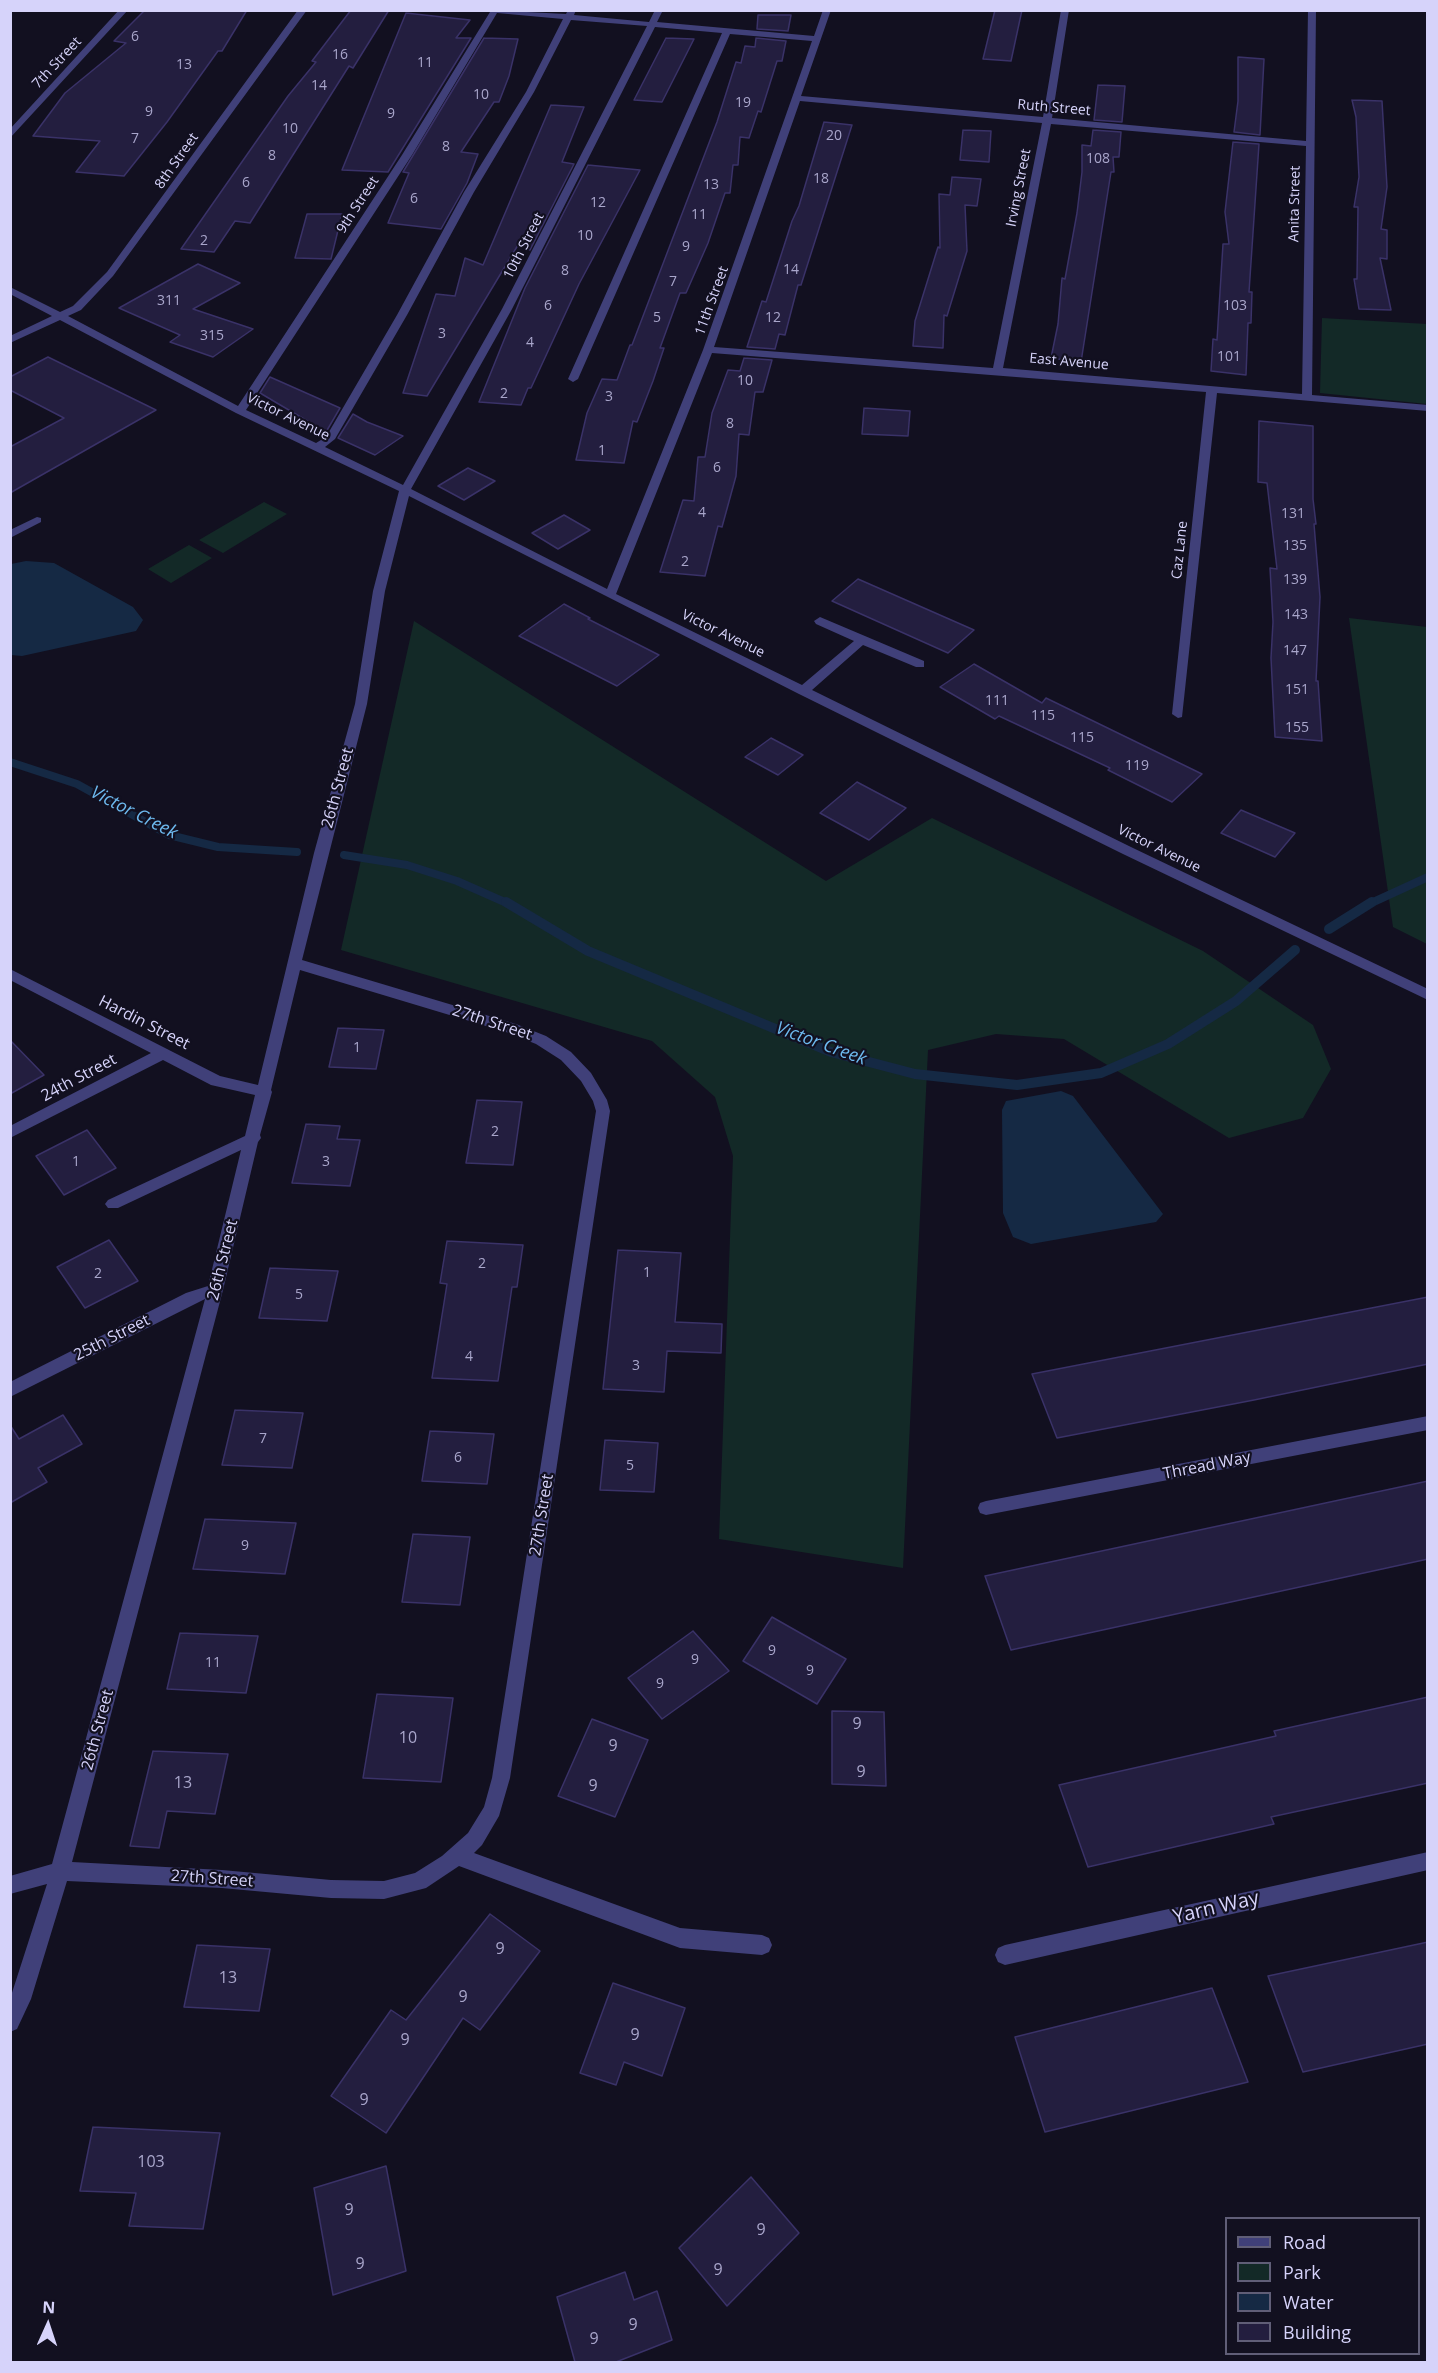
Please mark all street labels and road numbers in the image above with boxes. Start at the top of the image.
street label: 7th Street [29,34,85,92]
street label: Ruth Street [1017,96,1091,120]
street label: 8th Street [152,130,202,192]
street label: Irving Street [1003,148,1035,228]
street label: Anita Street [1286,166,1304,242]
street label: 9th Street [333,173,383,237]
street label: 10th Street [500,210,548,282]
street label: 11th Street [692,264,732,338]
street label: East Avenue [1029,350,1109,374]
street label: Victor Avenue [244,390,332,444]
street label: Caz Lane [1169,520,1191,580]
street label: Victor Avenue [679,607,767,661]
street label: 26th Street [318,746,358,830]
street label: Victor Avenue [1115,822,1203,876]
street label: Hardin Street [95,992,193,1054]
street label: 27th Street [450,1001,534,1045]
street label: 24th Street [38,1050,120,1106]
street label: 26th Street [204,1218,242,1302]
street label: 25th Street [71,1311,153,1365]
street label: Thread Way [1162,1448,1252,1484]
street label: 27th Street [526,1473,558,1557]
street label: 26th Street [78,1688,118,1772]
street label: 27th Street [170,1867,254,1891]
street label: Yarn Way [1171,1886,1261,1930]

